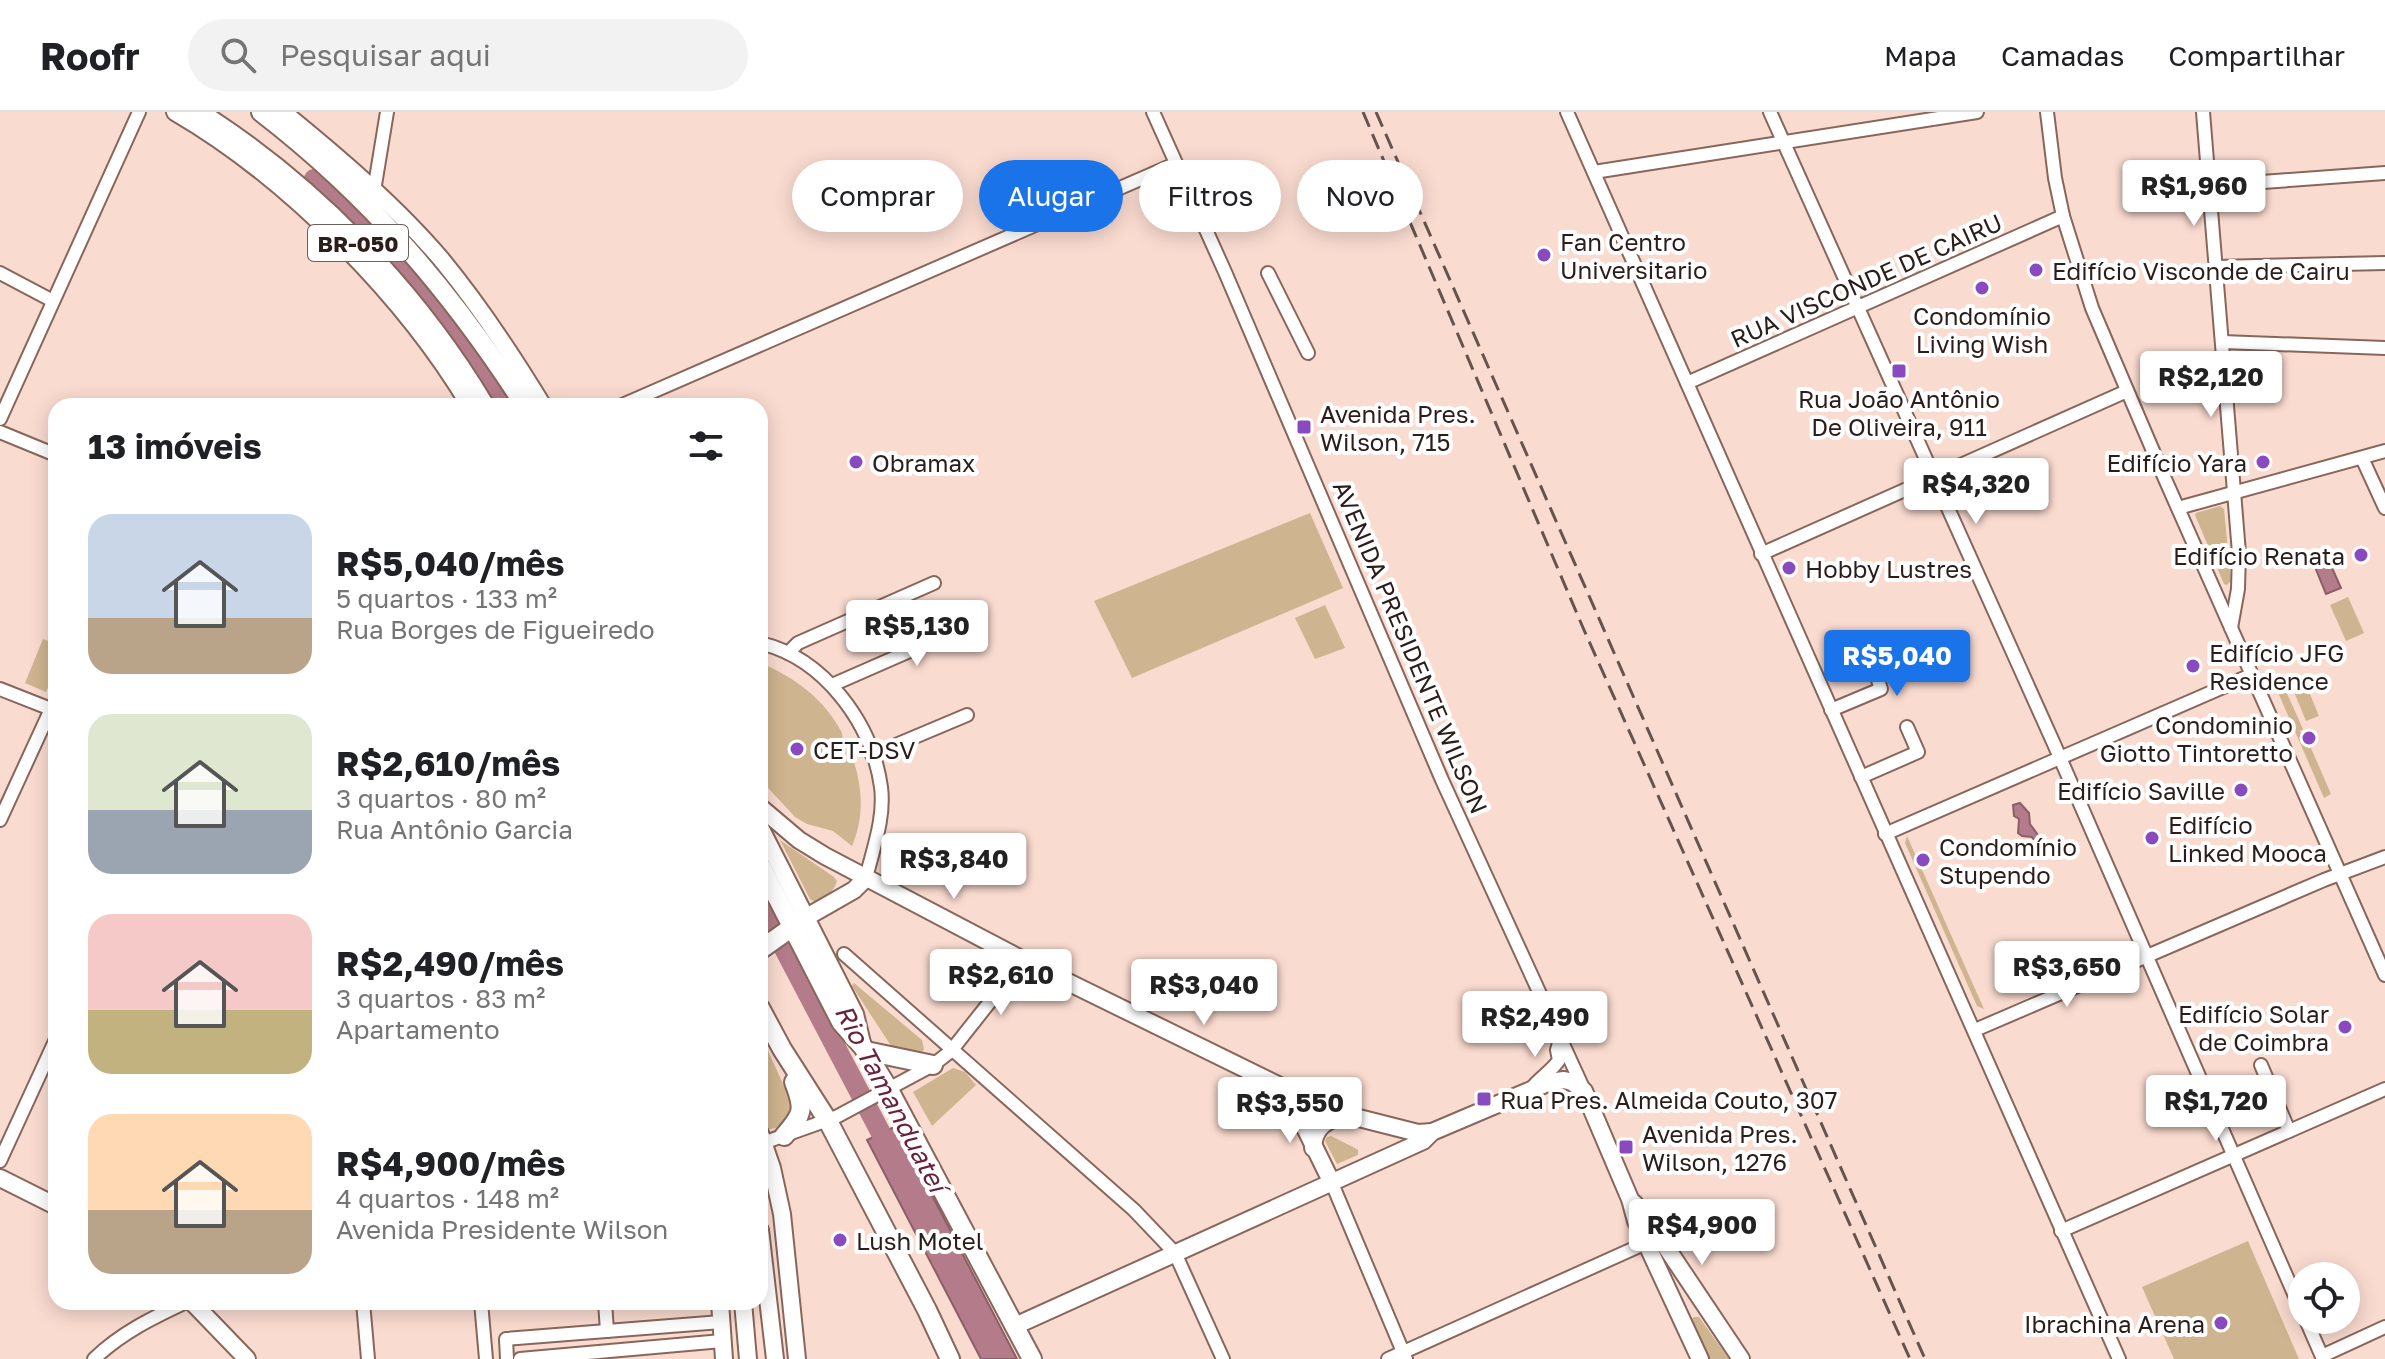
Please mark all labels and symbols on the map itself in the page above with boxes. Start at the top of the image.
pin: R$1,960 [2120,160,2268,228]
street label: RUA VISCONDE DE CAIRU [1726,207,2006,353]
road number: BR-050 [308,225,408,261]
place label: Fan Centro Universitario [1560,227,1707,284]
marker: Fan Centro Universitario [1535,246,1553,264]
place label: Edifício Visconde de Cairu [2052,256,2350,285]
marker: Edifício Visconde de Cairu [2027,261,2045,279]
marker: Condomínio Living Wish [1973,279,1991,297]
place label: Condomínio Living Wish [1913,301,2051,358]
pin: R$2,120 [2137,351,2285,419]
marker: Rua João Antônio De Oliveira, 911 [1890,362,1908,380]
place label: Rua João Antônio De Oliveira, 911 [1798,384,2000,441]
place label: Avenida Pres. Wilson, 715 [1320,399,1476,456]
marker: Avenida Pres. Wilson, 715 [1295,418,1313,436]
place label: Obramax [872,448,975,477]
place label: Edifício Yara [2107,448,2247,477]
marker: Obramax [847,453,865,471]
marker: Edifício Yara [2254,453,2272,471]
pin: R$4,320 [1902,458,2050,526]
street label: AVENIDA PRESIDENTE WILSON [1328,476,1494,818]
place label: Edifício Renata [2173,541,2345,570]
marker: Edifício Renata [2352,546,2370,564]
place label: Hobby Lustres [1805,554,1972,583]
marker: Hobby Lustres [1780,559,1798,577]
pin: R$5,130 [843,600,991,668]
pin: R$5,040 [1823,630,1971,698]
place label: Edifício JFG Residence [2209,638,2344,695]
marker: Edifício JFG Residence [2184,657,2202,675]
place label: Condominio Giotto Tintoretto [2100,710,2293,767]
marker: Condominio Giotto Tintoretto [2300,729,2318,747]
place label: CET-DSV [813,735,915,764]
marker: CET-DSV [788,740,806,758]
place label: Edifício Saville [2057,776,2225,805]
marker: Edifício Saville [2232,781,2250,799]
place label: Edifício Linked Mooca [2168,810,2327,867]
marker: Edifício Linked Mooca [2143,829,2161,847]
place label: Condomínio Stupendo [1939,832,2077,889]
pin: R$3,840 [880,833,1028,901]
marker: Condomínio Stupendo [1914,851,1932,869]
pin: R$3,650 [1993,941,2141,1009]
pin: R$2,610 [927,949,1075,1017]
pin: R$3,040 [1130,959,1278,1027]
pin: R$2,490 [1461,991,1609,1059]
water label: Rio Tamanduateí [829,999,957,1203]
place label: Edifício Solar de Coimbra [2178,999,2329,1056]
marker: Edifício Solar de Coimbra [2336,1018,2354,1036]
pin: R$1,720 [2142,1075,2290,1143]
pin: R$3,550 [1216,1077,1364,1145]
place label: Rua Pres. Almeida Couto, 307 [1500,1085,1837,1114]
marker: Rua Pres. Almeida Couto, 307 [1475,1090,1493,1108]
place label: Avenida Pres. Wilson, 1276 [1642,1119,1798,1176]
marker: Avenida Pres. Wilson, 1276 [1617,1138,1635,1156]
pin: R$4,900 [1628,1199,1776,1267]
place label: Lush Motel [856,1226,983,1255]
marker: Lush Motel [831,1231,849,1249]
place label: Ibrachina Arena [2024,1309,2205,1338]
marker: Ibrachina Arena [2212,1314,2230,1332]

